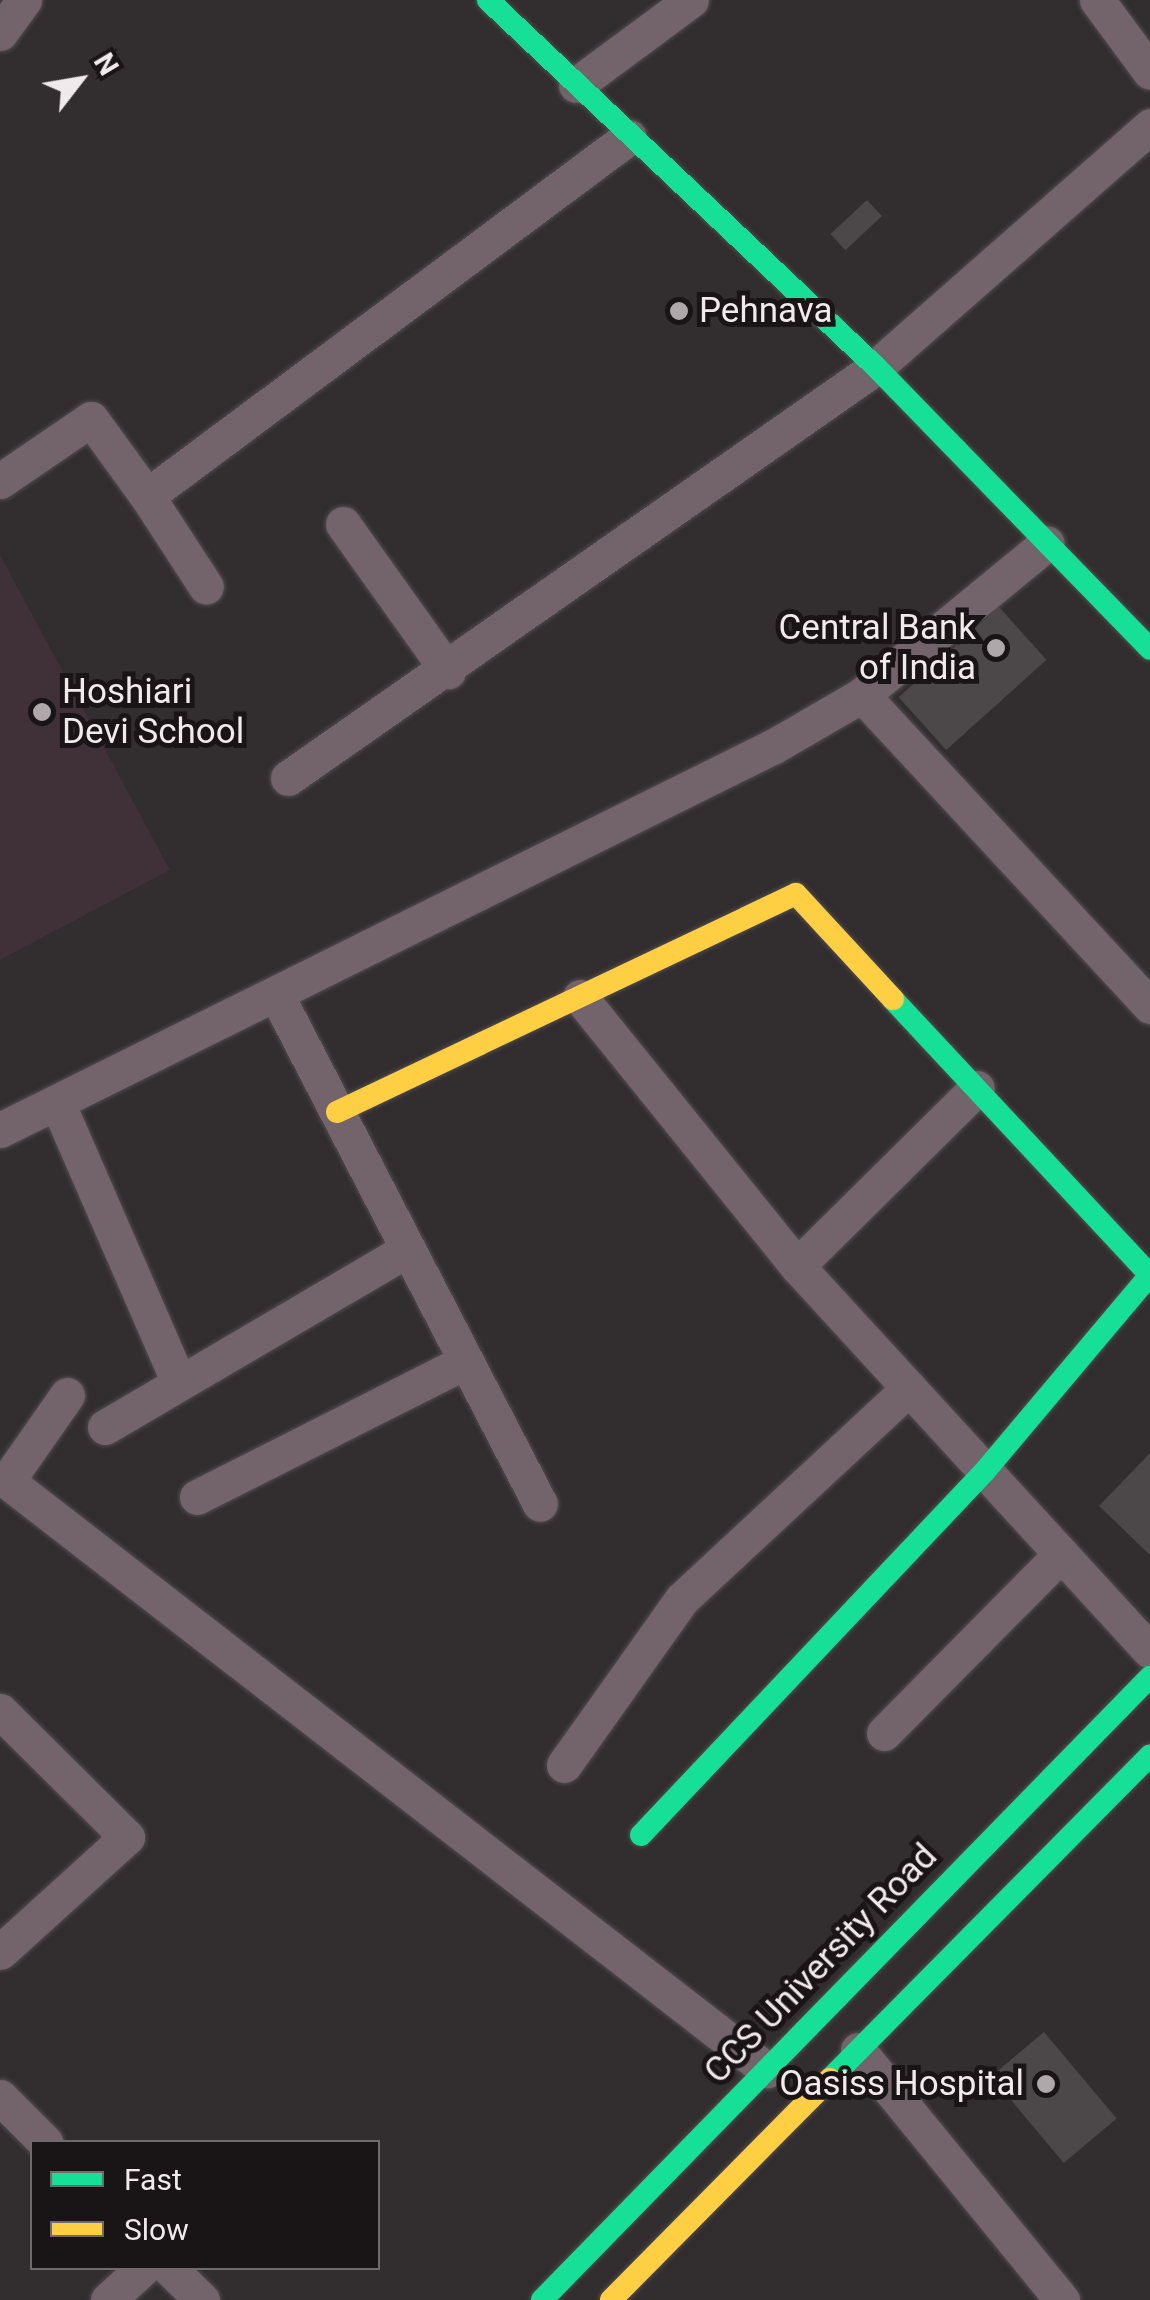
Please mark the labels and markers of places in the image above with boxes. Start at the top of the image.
place label: Pehnava [699,290,833,332]
marker: Pehnava [668,300,690,322]
place label: Central Bank of India [779,607,976,689]
marker: Central Bank of India [985,637,1007,659]
place label: Hoshiari Devi School [62,671,244,753]
marker: Hoshiari Devi School [31,701,53,723]
place label: Oasiss Hospital [779,2063,1024,2105]
marker: Oasiss Hospital [1033,2071,1059,2097]

